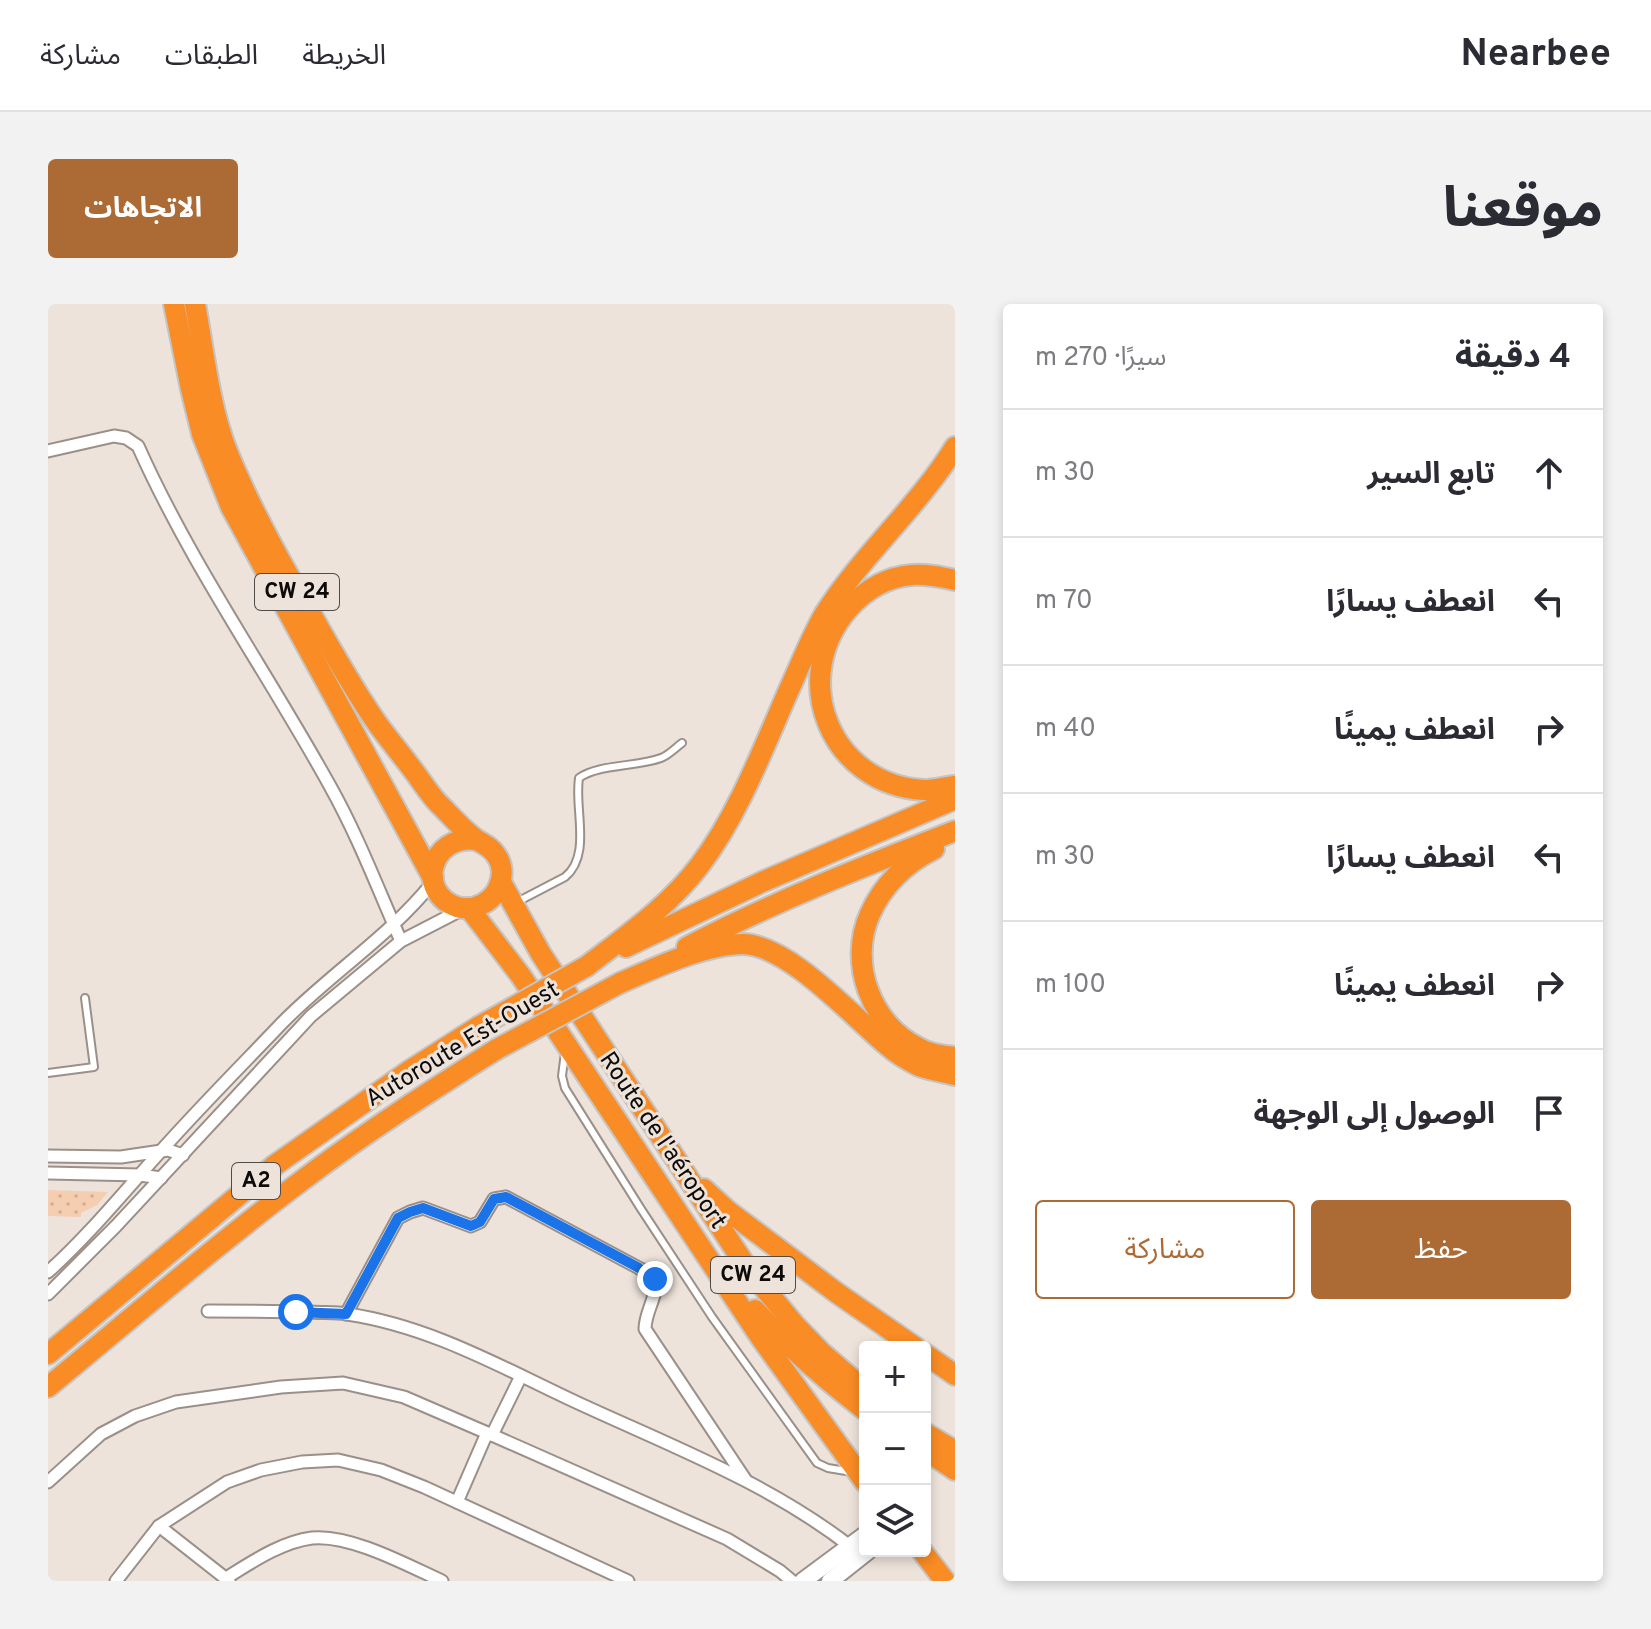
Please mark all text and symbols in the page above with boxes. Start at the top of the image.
text: Nearbee [1461,31,1611,80]
text: مشاركة [40,39,121,75]
text: الطبقات [165,39,258,75]
text: الخريطة [302,39,386,75]
button: الاتجاهات [48,159,238,258]
text: موقعنا [1443,177,1603,247]
text: 4 دقيقة [1455,337,1571,380]
text: سيرًا · 270 m [1035,342,1166,375]
icon: ahead [1527,451,1571,495]
text: 30 m [1035,457,1095,490]
text: تابع السير [1367,457,1495,494]
road number: CW 24 [255,574,339,610]
icon: left [1527,579,1571,623]
text: 70 m [1035,585,1093,618]
text: انعطف يسارًا [1326,585,1495,622]
icon: right [1527,707,1571,751]
text: 40 m [1035,713,1096,746]
text: انعطف يمينًا [1334,713,1495,750]
icon: left [1527,835,1571,879]
text: 30 m [1035,841,1095,874]
text: انعطف يسارًا [1326,841,1495,878]
icon: right [1527,963,1571,1007]
text: 100 m [1035,969,1106,1002]
text: انعطف يمينًا [1334,969,1495,1006]
street label: Autoroute Est-Ouest [361,975,565,1115]
street label: Route de l'aéroport [592,1047,732,1235]
icon: arrive [1527,1091,1571,1135]
text: الوصول إلى الوجهة [1253,1097,1495,1134]
road number: A2 [232,1163,280,1199]
button: مشاركة [1035,1200,1295,1299]
button: حفظ [1311,1200,1571,1299]
road number: CW 24 [711,1257,795,1293]
route end [637,1261,673,1297]
route start [278,1294,314,1330]
map controls [859,1341,931,1557]
button: + [859,1341,931,1413]
button: − [859,1413,931,1485]
button: layers [859,1485,931,1557]

